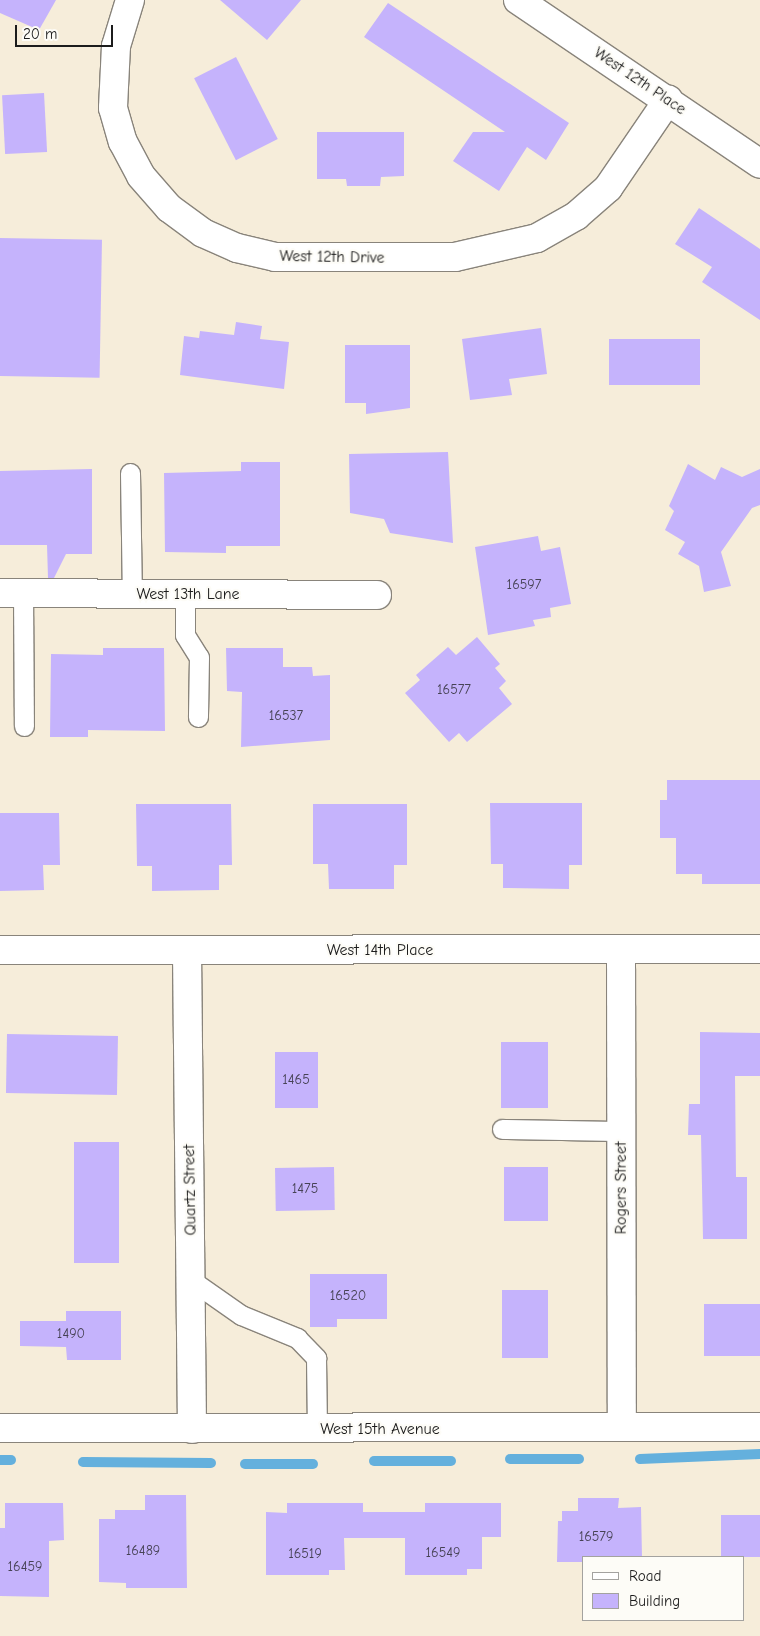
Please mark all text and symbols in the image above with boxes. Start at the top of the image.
scale bar [18,15,115,47]
text: 20 m [23,25,57,43]
street label: West 12th Place [590,43,690,119]
street label: West 12th Drive [279,246,385,268]
house number: 16597 [507,577,541,593]
street label: West 13th Lane [136,584,240,604]
house number: 16577 [437,682,471,698]
house number: 16537 [269,708,303,724]
street label: West 14th Place [327,940,433,960]
house number: 1465 [282,1072,310,1088]
street label: Rogers Street [611,1142,631,1234]
street label: Quartz Street [180,1144,200,1236]
house number: 1475 [292,1181,318,1197]
house number: 16520 [330,1288,366,1304]
house number: 1490 [57,1326,85,1342]
street label: West 15th Avenue [320,1419,440,1439]
house number: 16579 [579,1529,613,1545]
house number: 16489 [126,1543,160,1559]
house number: 16549 [426,1545,460,1561]
house number: 16519 [288,1546,322,1562]
legend [582,1556,745,1621]
house number: 16459 [8,1559,42,1575]
text: Road [629,1567,661,1585]
text: Building [629,1592,680,1610]

